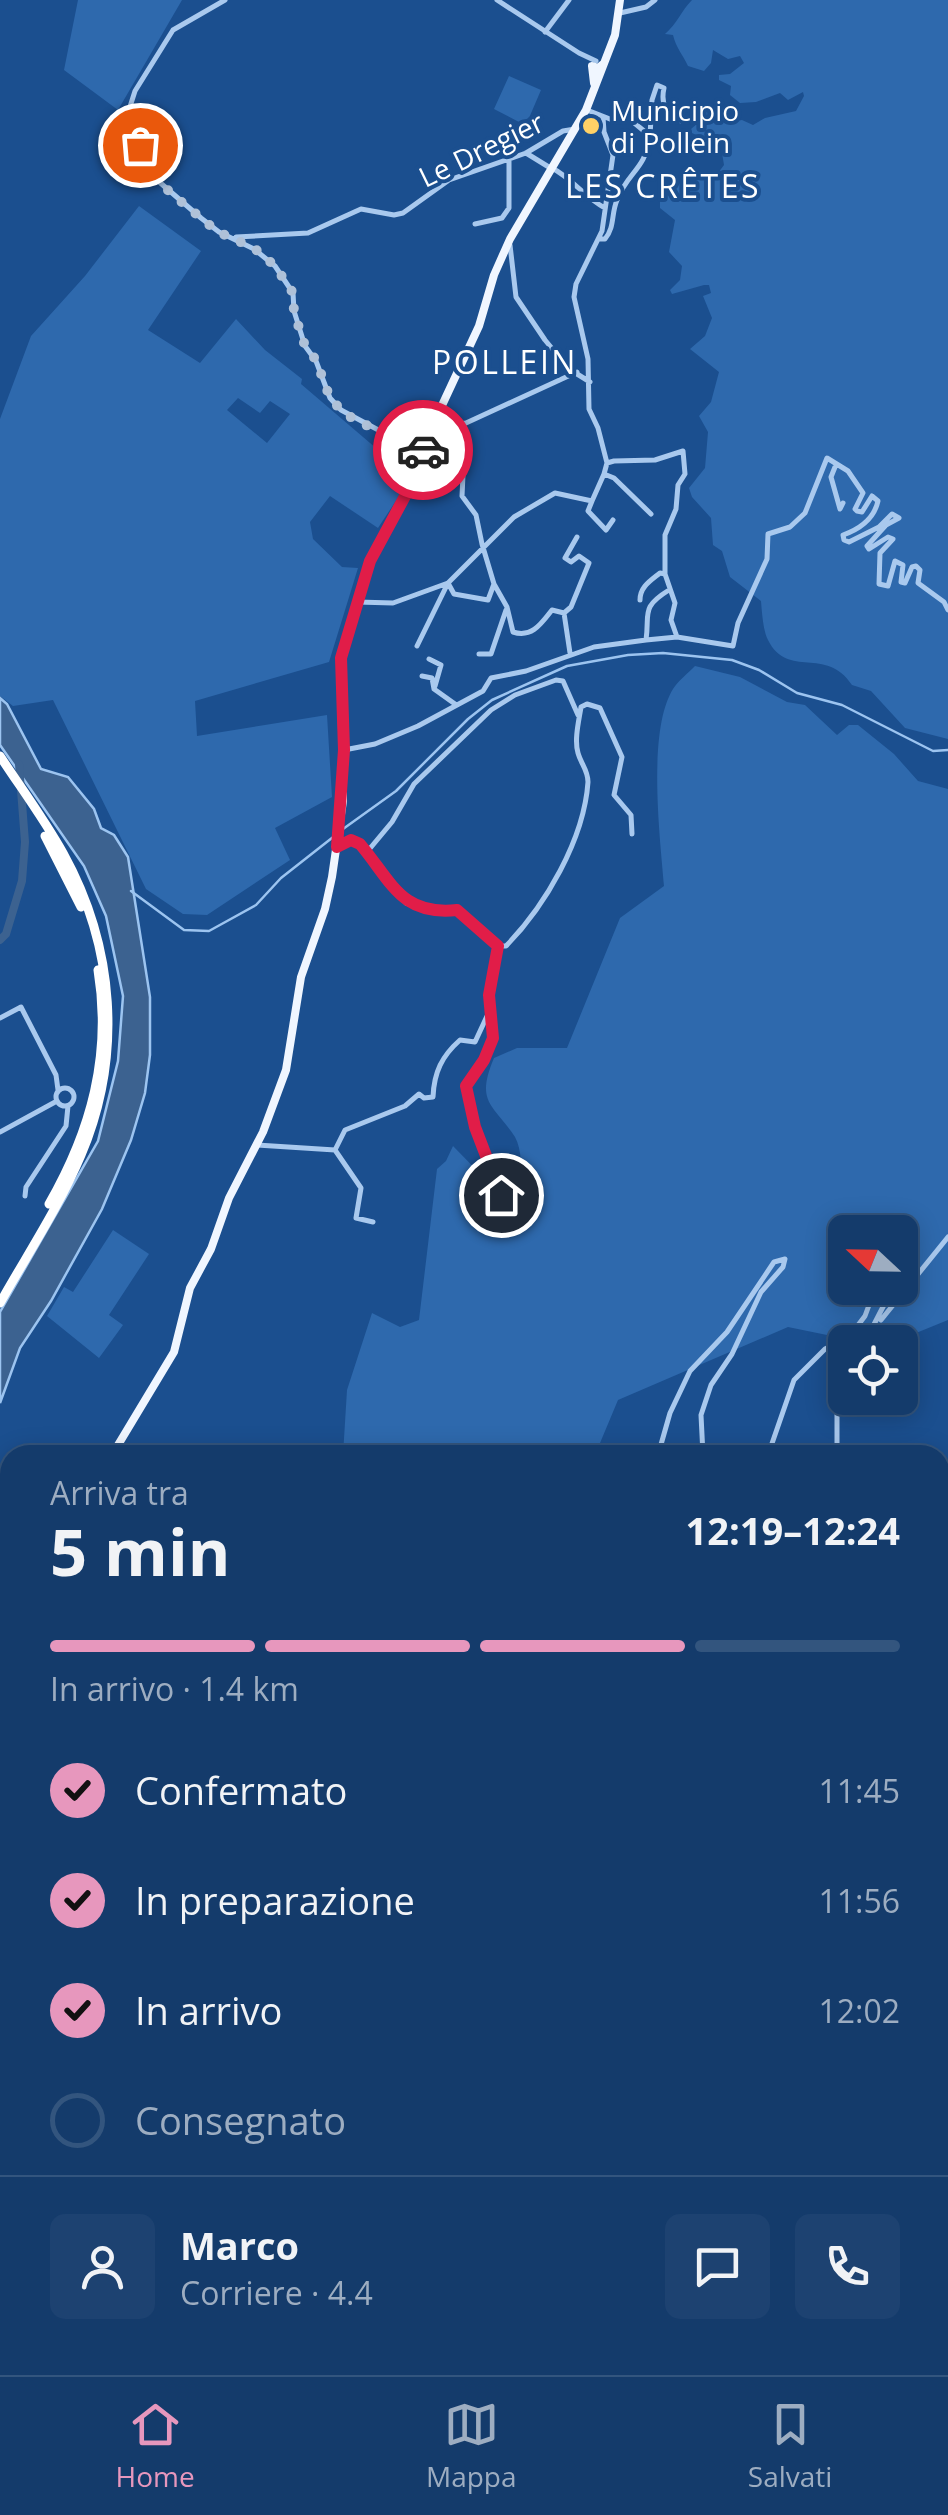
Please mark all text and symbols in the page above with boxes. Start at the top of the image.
place label: Municipio di Pollein [611,91,739,161]
street label: Le Dregier [412,102,550,196]
pin [98,103,183,188]
marker: Municipio di Pollein [580,115,602,137]
icon: bag [113,118,168,173]
district label: LES CRÊTES [565,164,761,207]
district label: POLLEIN [432,340,578,383]
courier [373,400,473,500]
icon: car [396,423,451,478]
pin [459,1153,544,1238]
icon: home [474,1168,529,1223]
north arrow [828,1215,918,1305]
map controls [828,1215,918,1415]
button: locate [828,1325,918,1415]
text: Arriva tra [50,1471,189,1514]
text: 12:19–12:24 [686,1504,900,1556]
text: 5 min [50,1507,230,1595]
text: In arrivo · 1.4 km [50,1667,299,1710]
icon: check [50,1763,105,1818]
text: Confermato [135,1764,347,1816]
text: 11:45 [818,1769,900,1812]
icon: check [50,1873,105,1928]
text: In preparazione [135,1874,415,1926]
text: 11:56 [818,1879,900,1922]
icon: check [50,1983,105,2038]
text: In arrivo [135,1984,282,2036]
text: 12:02 [818,1989,900,2032]
text: Consegnato [135,2094,346,2146]
button: person [50,2214,155,2319]
button: chat [665,2214,770,2319]
button: phone [795,2214,900,2319]
text: Marco [180,2219,299,2271]
text: Corriere · 4.4 [180,2271,373,2314]
tab: Home [116,2397,195,2495]
tab: Mappa [426,2397,517,2495]
tab: Salvati [748,2397,832,2495]

